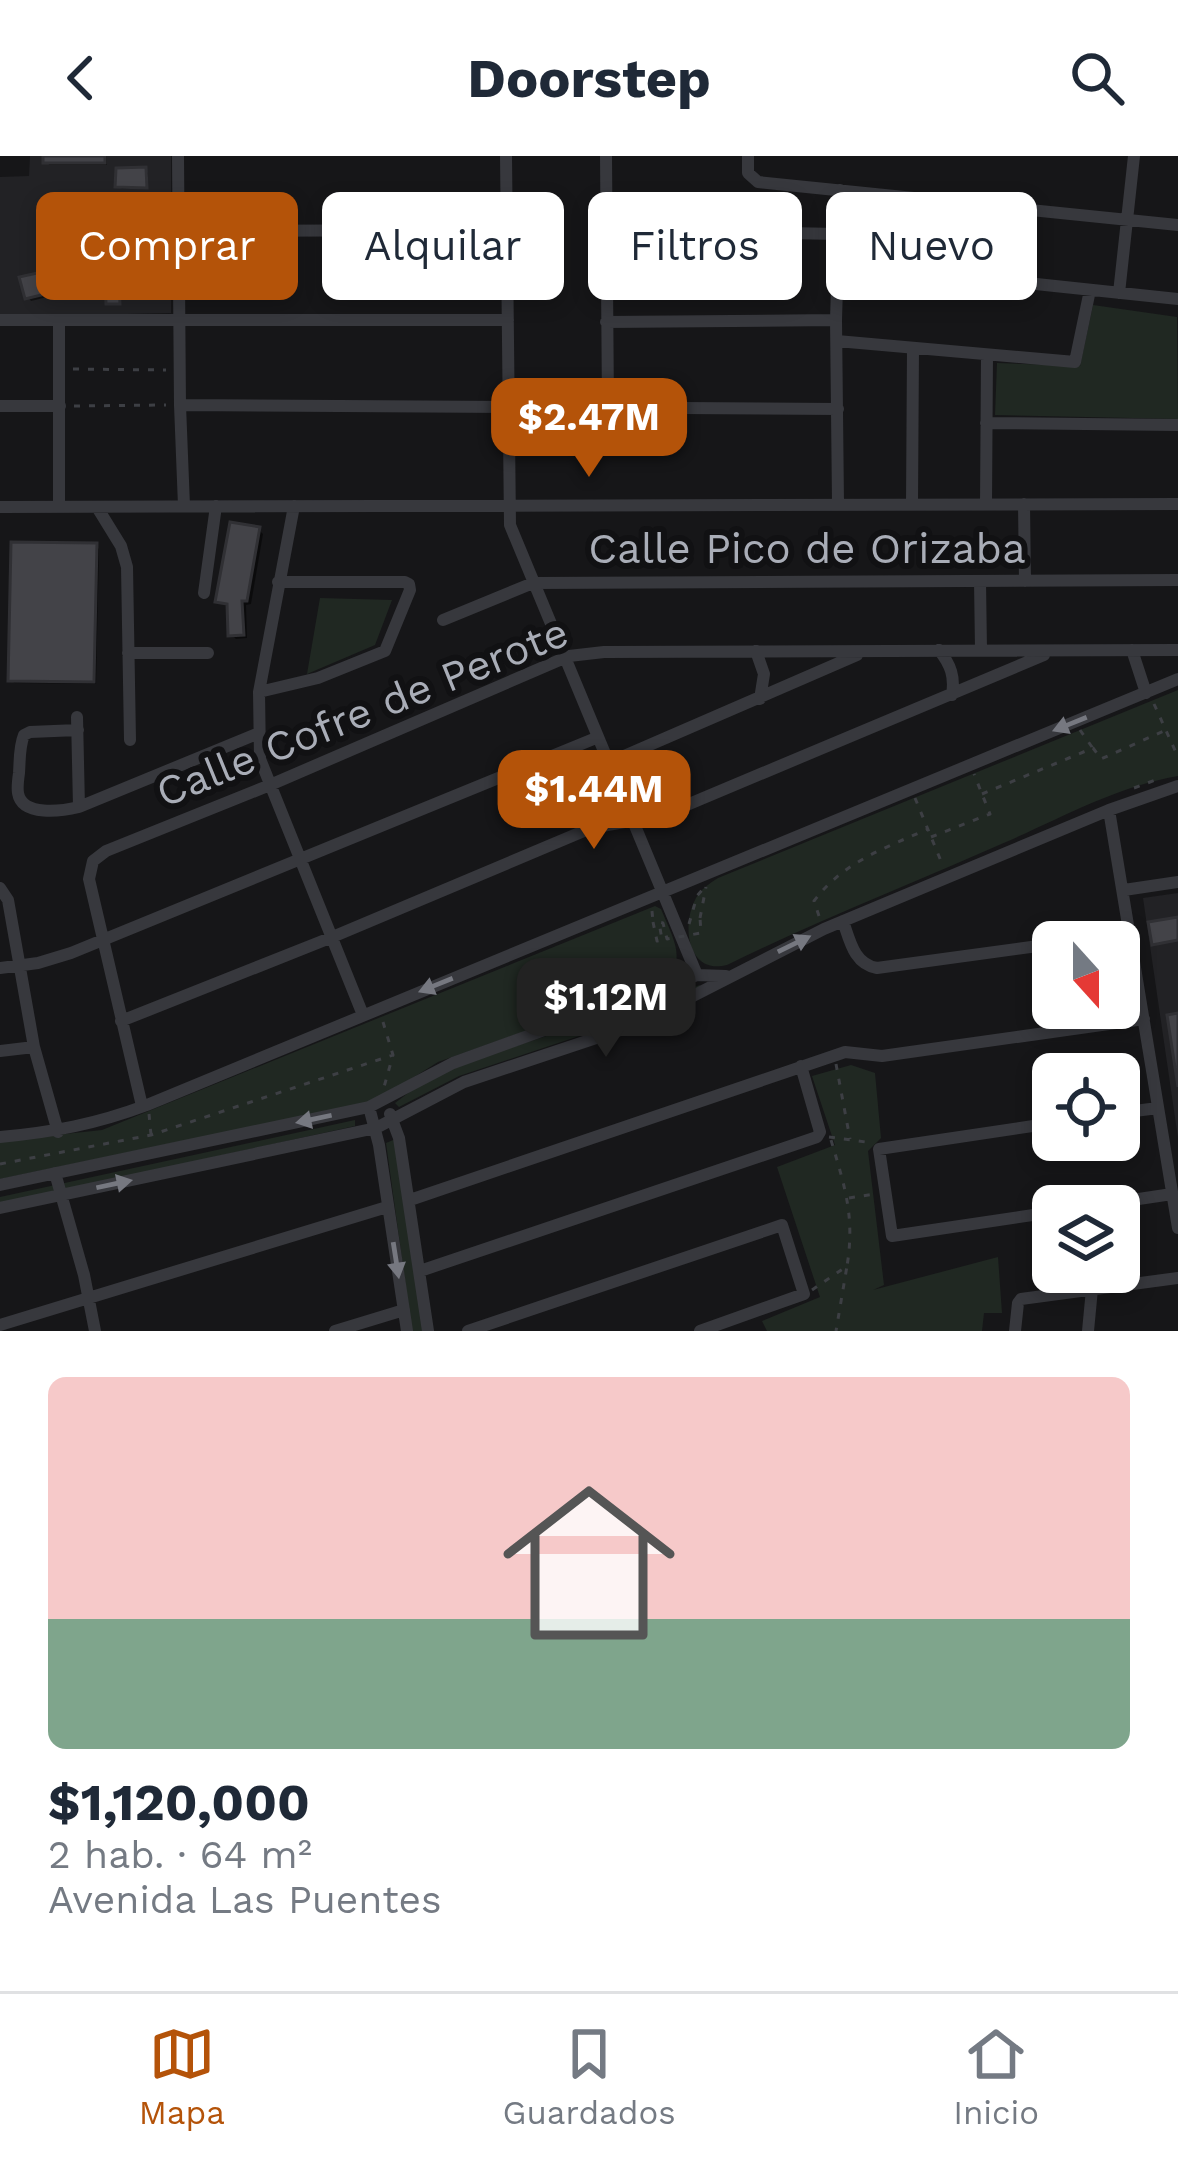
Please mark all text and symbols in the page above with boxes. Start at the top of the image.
icon: back [48,45,114,111]
icon: search [1064,45,1130,111]
text: Doorstep [467,47,711,110]
chip: Comprar [36,192,298,300]
chip: Alquilar [322,192,564,300]
chip: Filtros [588,192,802,300]
chip: Nuevo [826,192,1037,300]
pin: $2.47M [491,378,687,480]
text: $2.47M [518,394,660,439]
street label: Calle Pico de Orizaba [588,524,1026,573]
street label: Calle Cofre de Perote [149,607,575,817]
one-way arrow [1052,715,1088,734]
pin: $1.44M [496,750,692,852]
text: $1.44M [525,766,663,811]
north arrow [1032,921,1140,1029]
map controls [1032,921,1140,1293]
one-way arrow [777,934,812,954]
pin: $1.12M [508,958,704,1060]
text: $1.12M [544,974,668,1019]
one-way arrow [418,976,454,995]
button: locate [1032,1053,1140,1161]
one-way arrow [294,1110,332,1129]
one-way arrow [96,1174,134,1193]
button: layers [1032,1185,1140,1293]
one-way arrow [386,1242,405,1279]
icon: home [481,1455,697,1671]
text: $1,120,000 [48,1773,310,1832]
text: 2 hab. · 64 m² [48,1832,312,1877]
text: Avenida Las Puentes [48,1877,442,1922]
tab: Mapa [139,2021,225,2132]
tab: Guardados [503,2021,676,2132]
tab: Inicio [953,2021,1039,2132]

